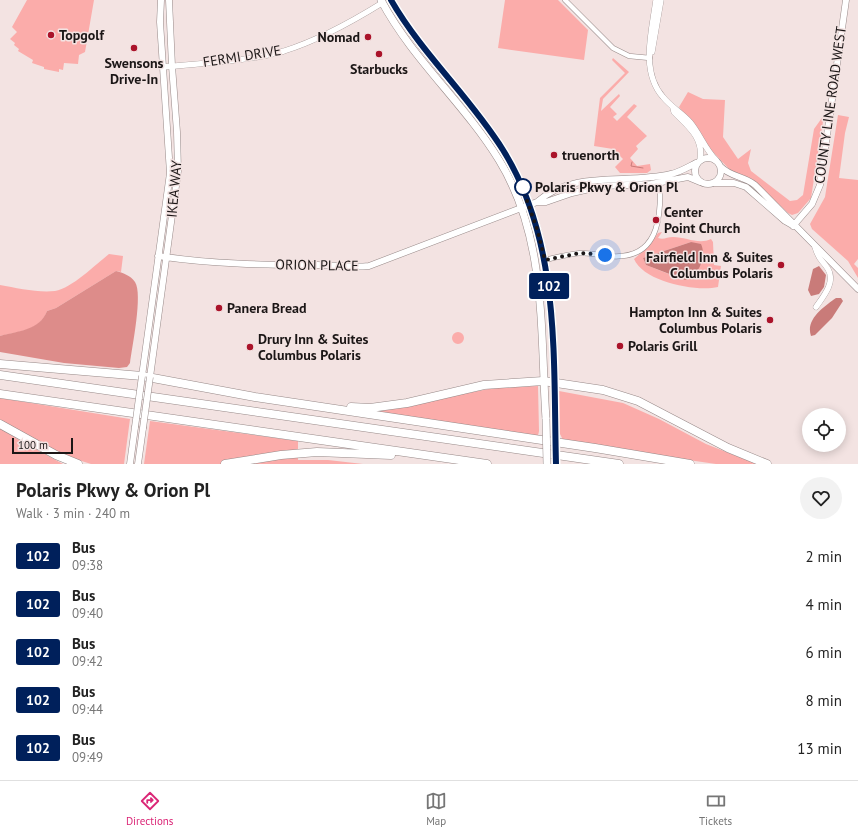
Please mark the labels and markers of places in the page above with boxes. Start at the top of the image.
place label: Topgolf [59,26,105,44]
place label: Nomad [318,28,360,46]
marker: Topgolf [46,30,56,40]
marker: Nomad [363,32,373,42]
marker: Swensons Drive-In [129,43,139,53]
marker: Starbucks [374,49,384,59]
place label: Swensons Drive-In [104,54,164,88]
place label: Starbucks [350,60,408,78]
place label: truenorth [562,146,619,164]
marker: truenorth [549,150,559,160]
marker: Polaris Pkwy & Orion Pl [514,178,532,196]
place label: Polaris Pkwy & Orion Pl [535,178,679,196]
place label: Center Point Church [664,203,740,237]
marker: Center Point Church [651,215,661,225]
place label: Fairfield Inn & Suites Columbus Polaris [646,248,773,282]
marker: Fairfield Inn & Suites Columbus Polaris [776,260,786,270]
place label: Panera Bread [227,299,306,317]
marker: Panera Bread [214,303,224,313]
place label: Hampton Inn & Suites Columbus Polaris [629,303,762,337]
marker: Hampton Inn & Suites Columbus Polaris [765,315,775,325]
place label: Drury Inn & Suites Columbus Polaris [258,330,369,364]
place label: Polaris Grill [628,337,698,355]
marker: Polaris Grill [615,341,625,351]
marker: Drury Inn & Suites Columbus Polaris [245,342,255,352]

